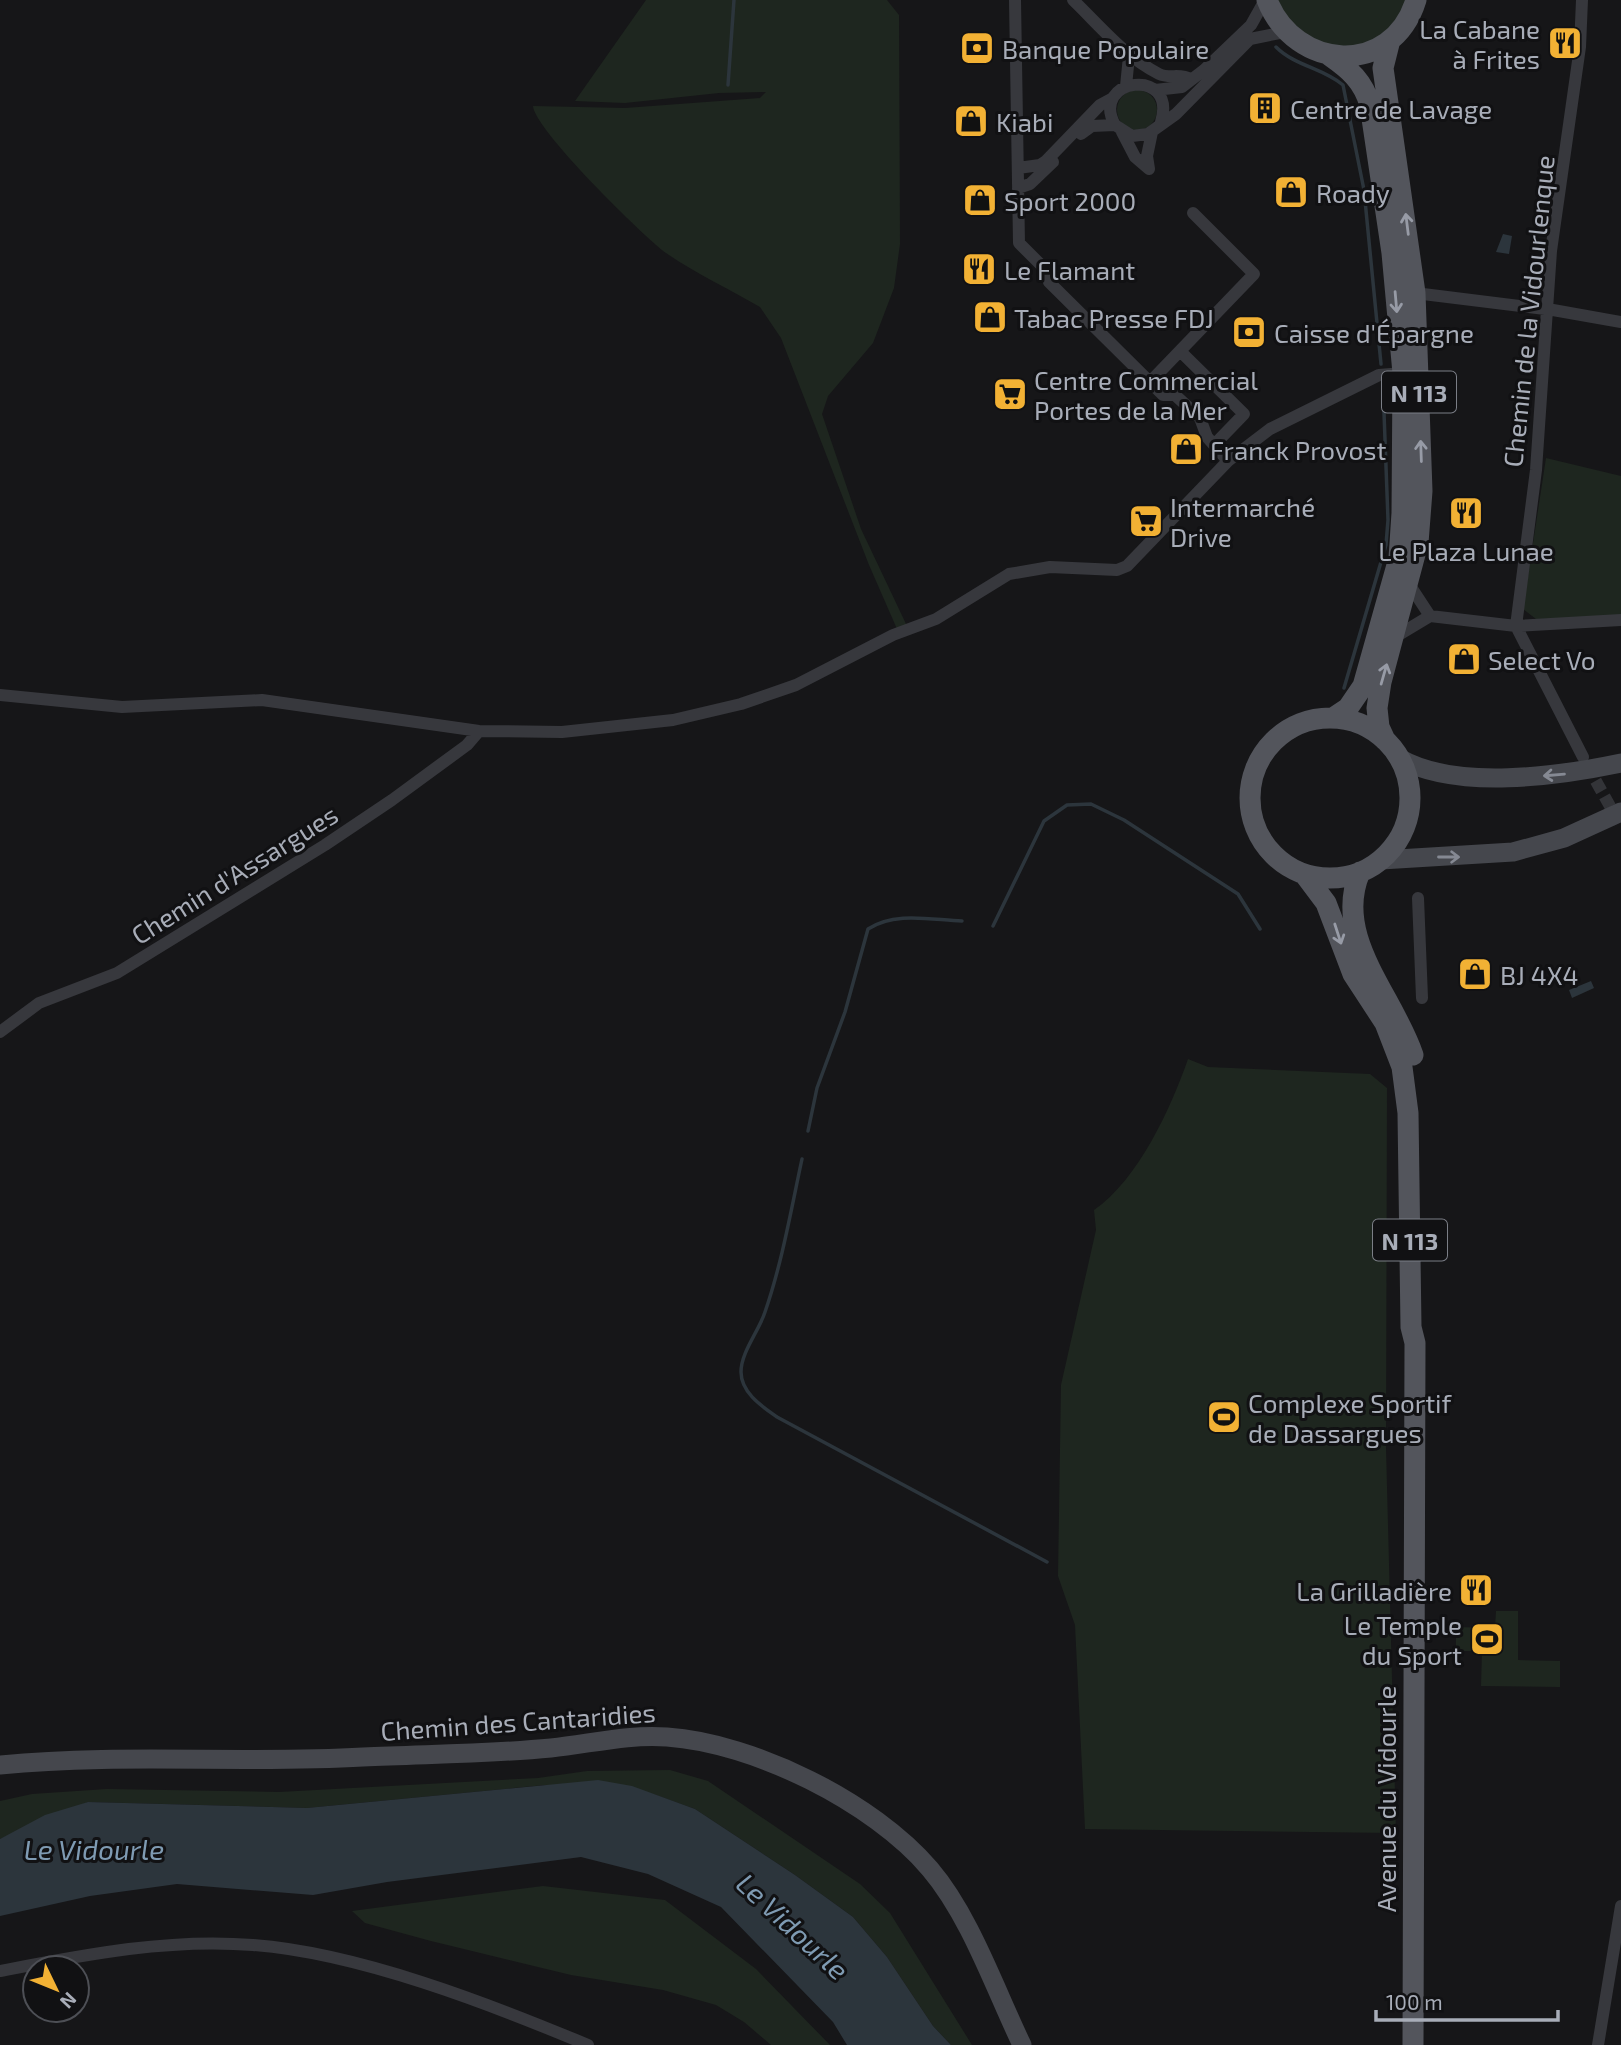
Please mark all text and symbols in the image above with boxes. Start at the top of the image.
place label: La Cabane à Frites [1419,13,1540,74]
restaurant icon: La Cabane à Frites [1546,24,1584,62]
bank icon: Banque Populaire [958,29,996,67]
place label: Banque Populaire [1002,33,1209,64]
building icon: Centre de Lavage [1246,89,1284,127]
place label: Centre de Lavage [1290,93,1492,124]
shop icon: Kiabi [952,102,990,140]
place label: Kiabi [996,106,1053,137]
street label: Chemin de la Vidourlenque [1496,154,1560,468]
shop icon: Roady [1272,173,1310,211]
place label: Roady [1316,177,1390,208]
shop icon: Sport 2000 [961,181,999,219]
place label: Sport 2000 [1004,185,1136,216]
one-way arrow [1401,214,1414,236]
restaurant icon: Le Flamant [960,250,998,288]
place label: Le Flamant [1004,254,1135,285]
one-way arrow [1390,290,1403,313]
shop icon: Tabac Presse FDJ [971,298,1009,336]
place label: Tabac Presse FDJ [1014,302,1214,333]
bank icon: Caisse d'Épargne [1230,313,1268,351]
place label: Caisse d'Épargne [1274,317,1474,348]
place label: Centre Commercial Portes de la Mer [1034,364,1258,425]
road number: N 113 [1382,372,1456,412]
supermarket icon: Centre Commercial Portes de la Mer [991,375,1029,413]
shop icon: Franck Provost [1167,430,1205,468]
place label: Franck Provost [1210,434,1387,465]
one-way arrow [1414,440,1427,463]
place label: Intermarché Drive [1170,491,1315,552]
restaurant icon: Le Plaza Lunae [1447,494,1485,532]
supermarket icon: Intermarché Drive [1127,502,1165,540]
place label: Le Plaza Lunae [1378,535,1554,566]
shop icon: Select Vo [1445,640,1483,678]
place label: Select Vo [1488,644,1596,675]
one-way arrow [1378,663,1391,685]
one-way arrow [1543,768,1566,781]
street label: Chemin d'Assargues [125,798,343,950]
one-way arrow [1437,850,1460,864]
one-way arrow [1332,923,1345,945]
shop icon: BJ 4X4 [1456,955,1494,993]
place label: BJ 4X4 [1500,959,1579,990]
road number: N 113 [1373,1220,1447,1260]
place label: Complexe Sportif de Dassargues [1248,1387,1453,1448]
sports icon: Complexe Sportif de Dassargues [1205,1398,1243,1436]
restaurant icon: La Grilladière [1457,1571,1495,1609]
place label: La Grilladière [1296,1575,1452,1606]
place label: Le Temple du Sport [1344,1609,1462,1670]
sports icon: Le Temple du Sport [1468,1620,1506,1658]
street label: Avenue du Vidourle [1370,1686,1401,1912]
street label: Chemin des Cantaridies [379,1696,657,1746]
water label: Le Vidourle [24,1832,164,1866]
water label: Le Vidourle [730,1866,856,1986]
north arrow [21,1954,91,2024]
scale bar [1376,1979,1558,2023]
text: N [56,1988,82,2014]
text: 100 m [1386,1989,1443,2014]

